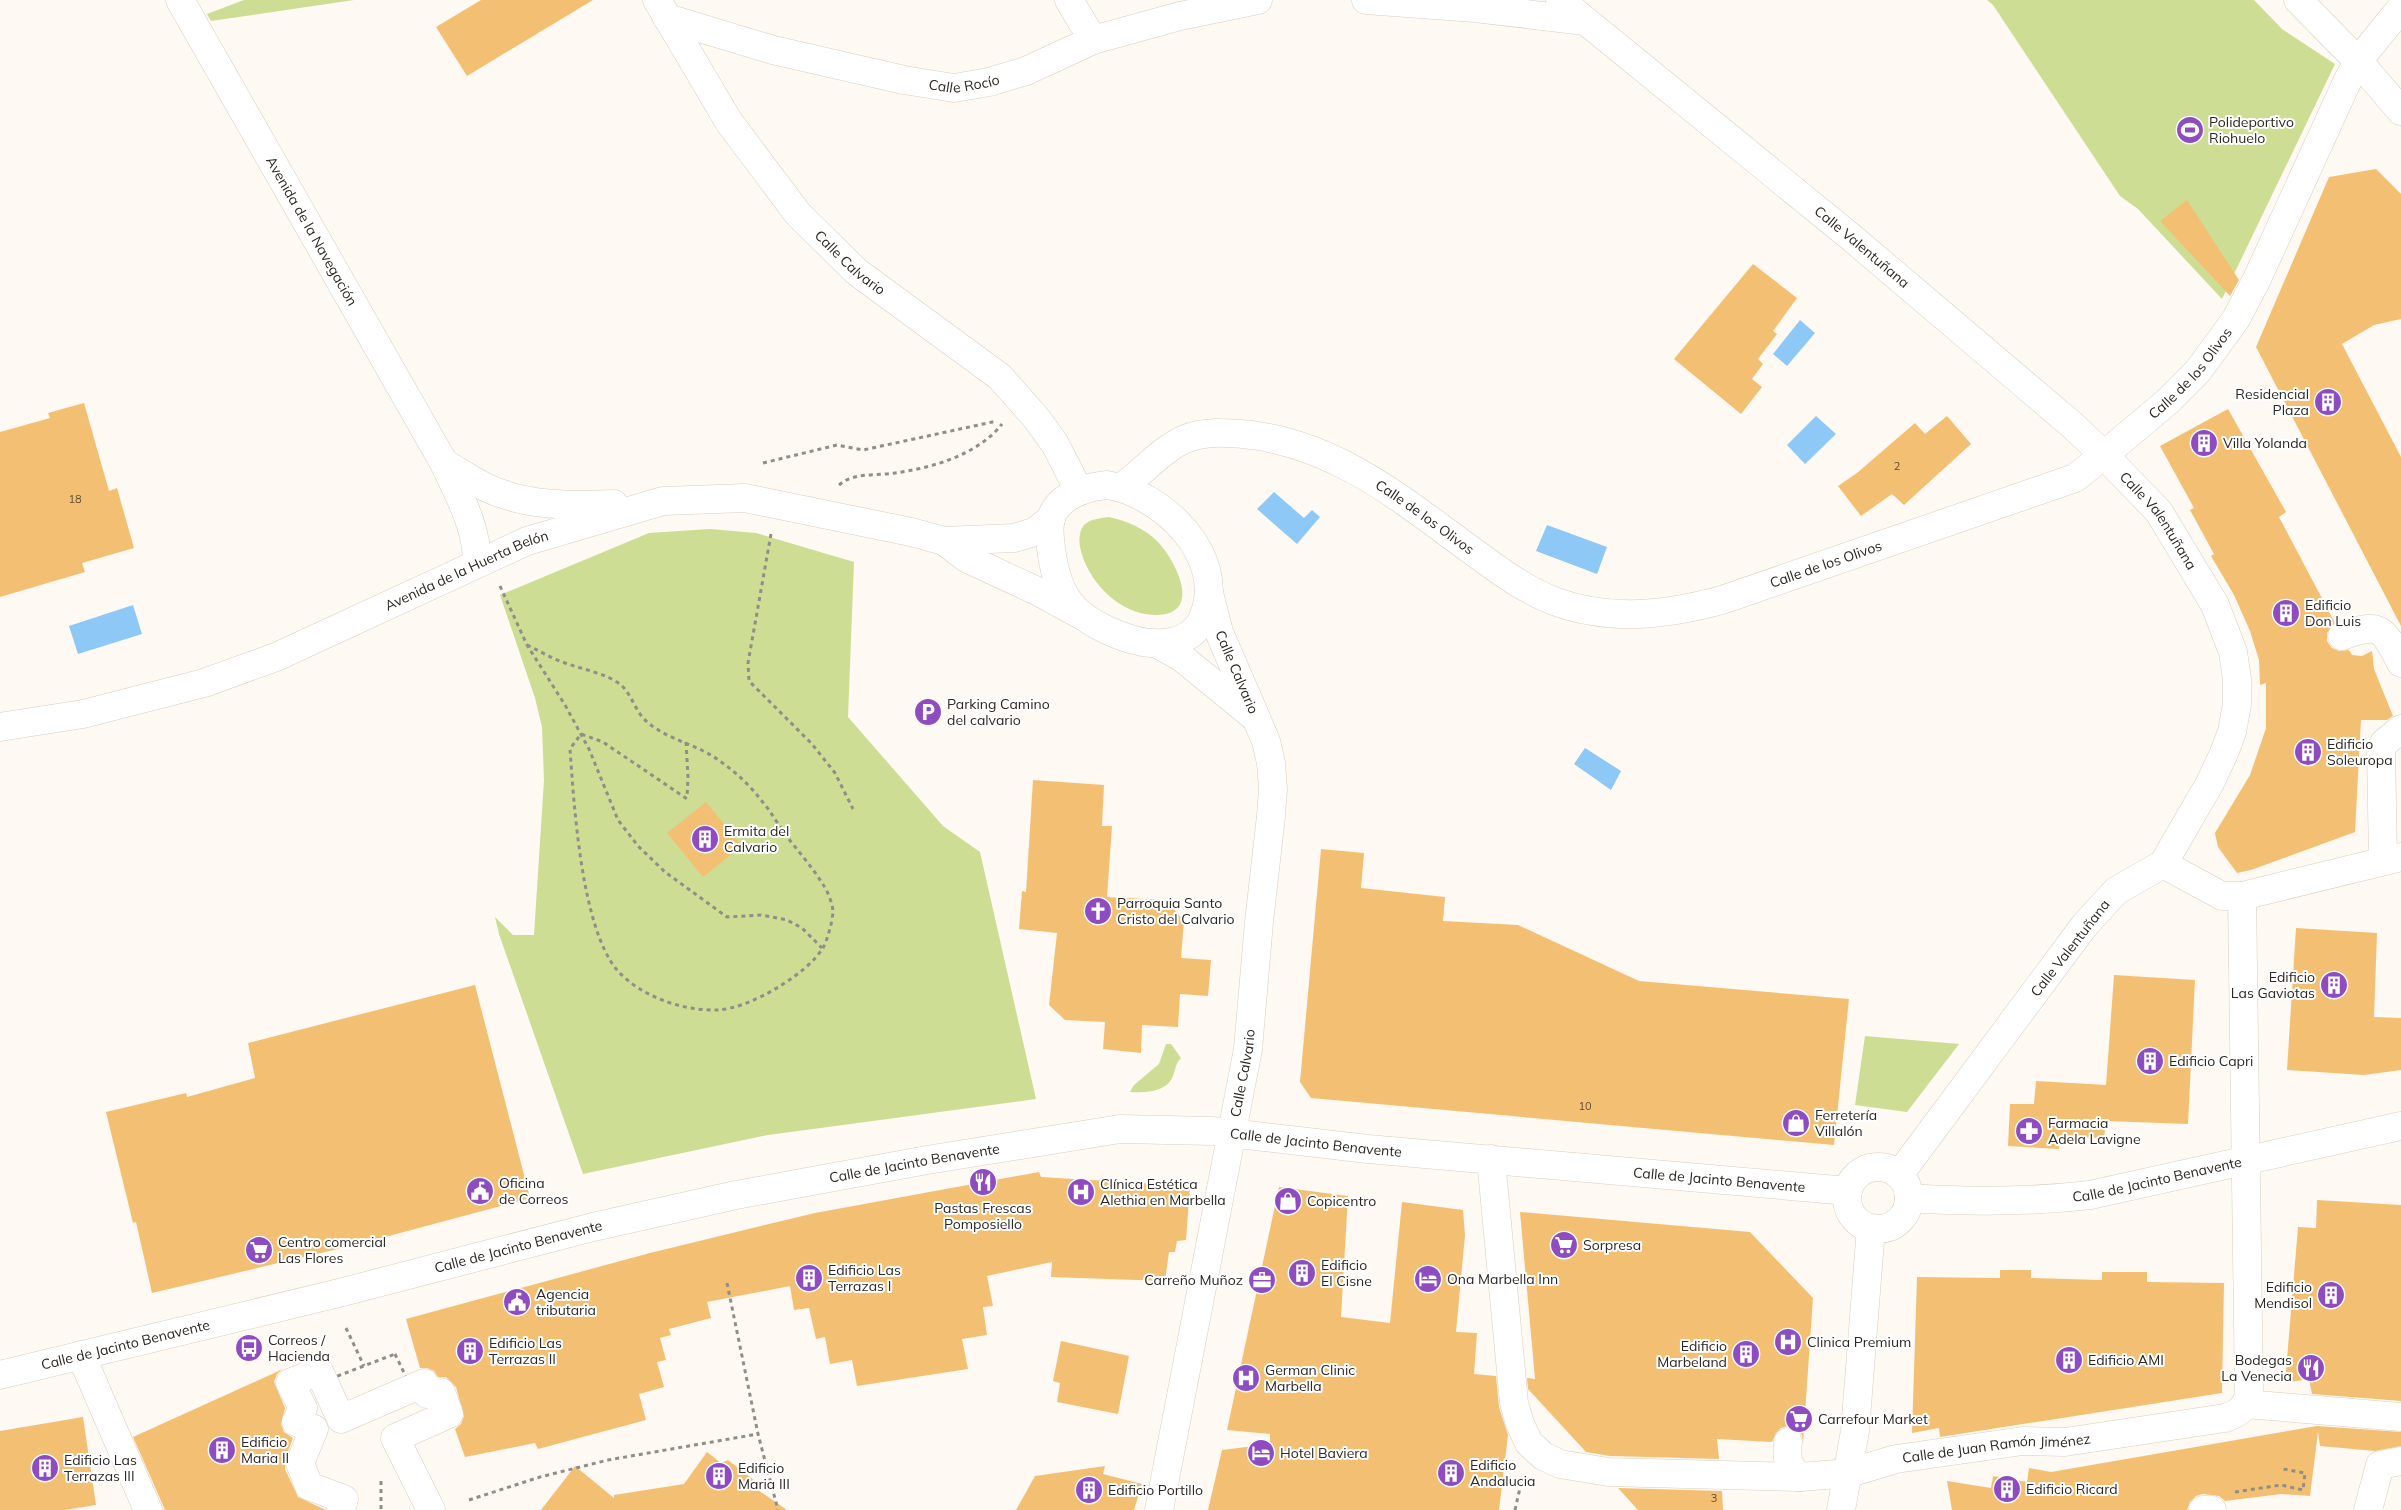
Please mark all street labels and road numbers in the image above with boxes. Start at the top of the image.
street label: Calle Rocío [927,70,1002,97]
street label: Avenida de la Navegación [262,153,361,309]
street label: Calle Valentuñana [1811,202,1913,292]
street label: Calle Calvario [811,226,889,299]
street label: Calle de los Olivos [2145,324,2236,423]
street label: Calle Valentuñana [2116,468,2201,573]
street label: Calle de los Olivos [1372,476,1478,558]
street label: Avenida de la Huerta Belón [382,526,550,615]
street label: Calle de los Olivos [1768,536,1884,592]
street label: Calle Calvario [1211,628,1263,716]
street label: Calle Valentuñana [2026,896,2114,1000]
street label: Calle Calvario [1226,1028,1259,1118]
street label: Calle de Jacinto Benavente [1229,1124,1403,1161]
street label: Calle de Jacinto Benavente [828,1139,1001,1187]
street label: Calle de Jacinto Benavente [2072,1153,2243,1206]
street label: Calle de Jacinto Benavente [1632,1163,1806,1196]
street label: Calle de Jacinto Benavente [432,1216,604,1277]
street label: Calle de Jacinto Benavente [39,1316,211,1374]
street label: Calle de Juan Ramón Jiménez [1901,1429,2092,1467]

